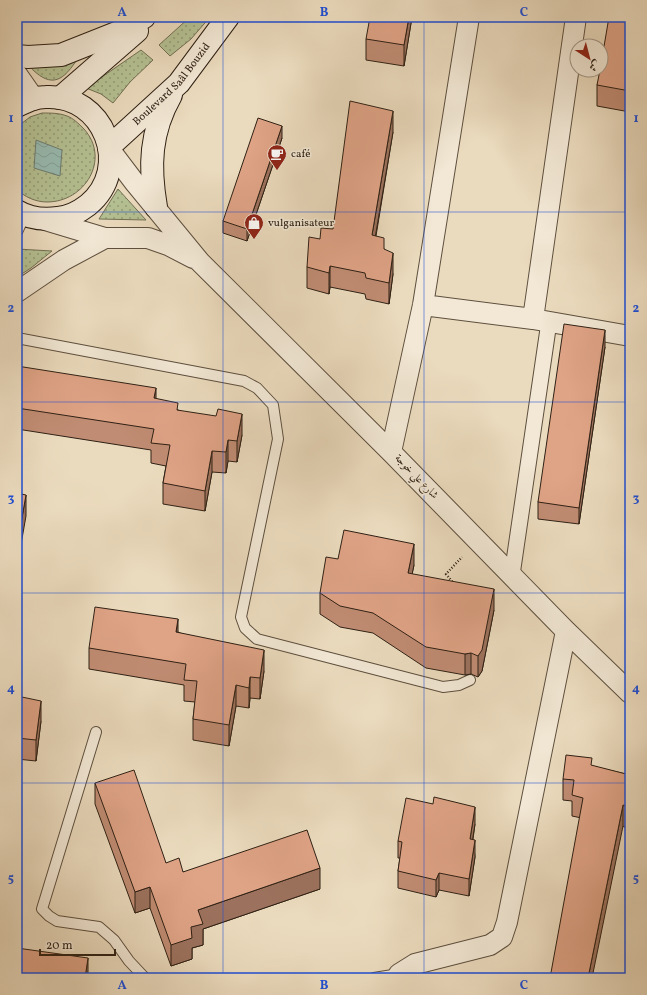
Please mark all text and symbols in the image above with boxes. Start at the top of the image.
text: A [117,4,127,22]
text: B [320,4,329,22]
text: C [520,4,528,22]
north arrow [569,38,609,78]
street label: Boulevard Saâl Bouzid [130,40,214,129]
text: ش [585,56,603,74]
text: 1 [8,110,14,128]
text: 1 [633,110,639,128]
cafe icon: café [266,143,288,171]
place label: café [291,147,310,162]
shop icon: vulganisateur [243,212,265,240]
place label: vulganisateur [268,216,334,231]
text: 2 [8,300,15,318]
text: 2 [633,300,640,318]
street label: شارع علي خوجة [389,451,441,504]
text: 3 [8,490,15,508]
text: 3 [633,490,640,508]
text: 4 [7,680,15,698]
text: 4 [632,680,640,698]
text: 5 [8,870,14,888]
text: 5 [633,870,639,888]
scale bar [40,931,115,957]
text: 20 m [46,938,73,954]
text: A [117,977,127,995]
text: B [320,977,329,995]
text: C [520,977,528,995]

